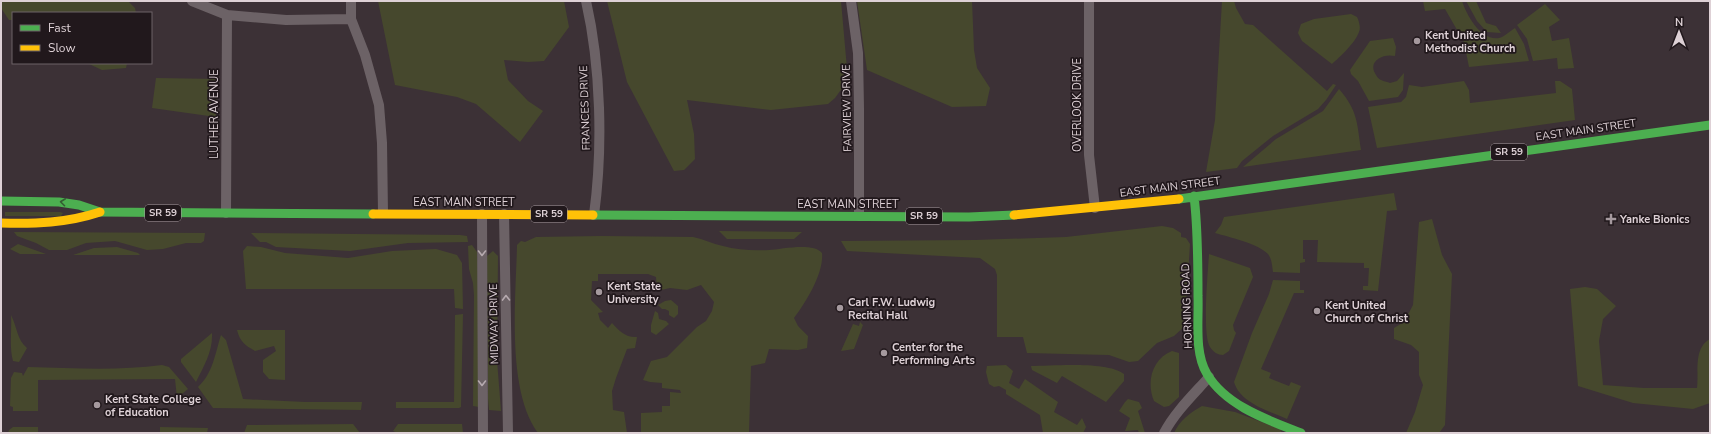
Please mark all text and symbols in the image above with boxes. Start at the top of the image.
legend [12,12,152,64]
north arrow [1659,12,1699,52]
text: N [1675,15,1683,30]
text: Fast [48,20,71,36]
place label: Kent United Methodist Church [1425,28,1516,56]
marker: Kent United Methodist Church [1412,36,1422,46]
text: Slow [48,40,76,56]
street label: OVERLOOK DRIVE [1070,58,1085,152]
street label: FAIRVIEW DRIVE [839,64,855,152]
street label: FRANCES DRIVE [576,65,594,151]
street label: LUTHER AVENUE [207,69,222,159]
street label: EAST MAIN STREET [1535,115,1638,144]
road number: SR 59 [1491,144,1527,160]
street label: EAST MAIN STREET [1119,173,1222,201]
street label: EAST MAIN STREET [413,195,515,210]
street label: EAST MAIN STREET [797,197,899,212]
one-way arrow [60,198,66,207]
road number: SR 59 [145,205,181,221]
road number: SR 59 [531,206,567,222]
road number: SR 59 [906,208,942,224]
place label: Yanke Bionics [1619,212,1690,227]
marker: Yanke Bionics [1605,213,1617,225]
one-way arrow [478,250,486,256]
street label: HORNING ROAD [1178,263,1196,349]
place label: Kent State University [607,279,661,307]
street label: MIDWAY DRIVE [486,284,502,364]
marker: Kent State University [594,287,604,297]
one-way arrow [502,295,510,301]
place label: Carl F.W. Ludwig Recital Hall [848,295,935,323]
place label: Kent United Church of Christ [1325,298,1409,326]
marker: Carl F.W. Ludwig Recital Hall [835,303,845,313]
marker: Kent United Church of Christ [1312,306,1322,316]
place label: Center for the Performing Arts [892,340,975,368]
marker: Center for the Performing Arts [879,348,889,358]
one-way arrow [478,380,486,386]
place label: Kent State College of Education [105,392,201,420]
marker: Kent State College of Education [92,400,102,410]

